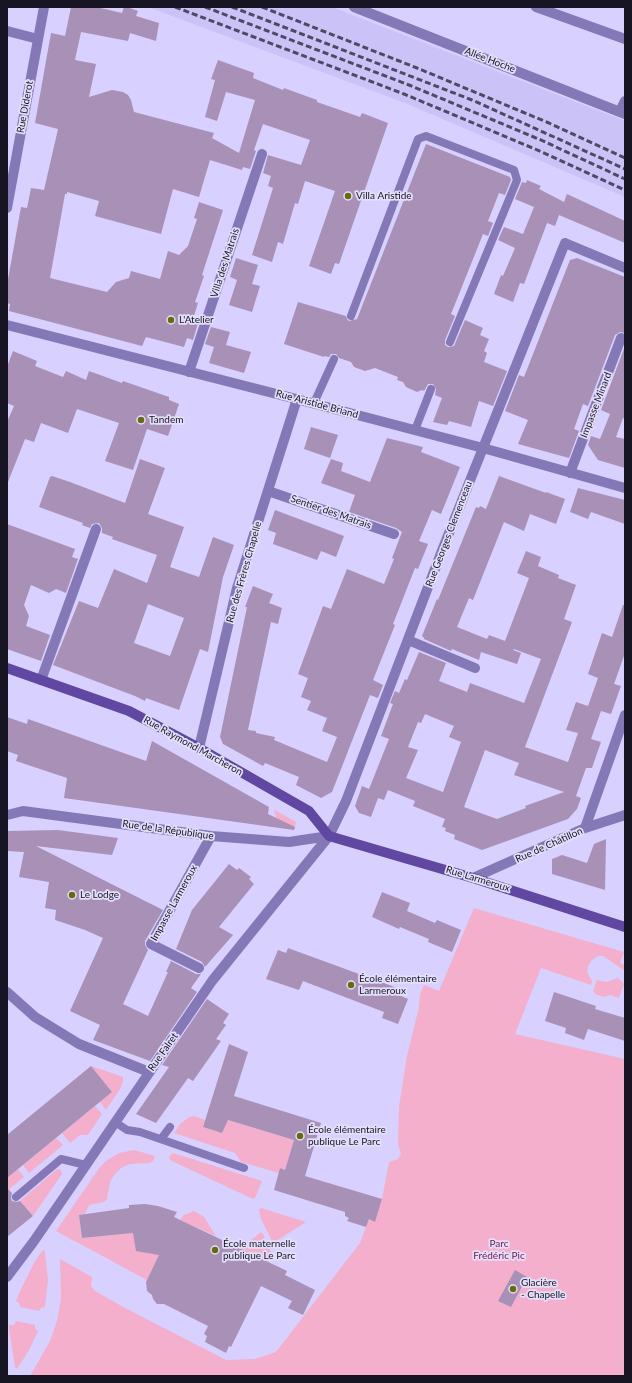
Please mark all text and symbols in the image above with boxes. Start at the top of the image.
street label: Allée Hoche [463,45,517,75]
street label: Rue Diderot [15,80,35,134]
place label: Villa Aristide [356,190,412,202]
marker: Villa Aristide [343,191,353,201]
street label: Villa des Matrais [208,227,242,299]
place label: L'Atelier [179,314,214,326]
marker: L'Atelier [166,315,176,325]
street label: Impasse Minard [578,371,614,439]
street label: Rue Aristide Briand [275,387,359,421]
place label: Tandem [149,414,183,426]
marker: Tandem [136,415,146,425]
street label: Rue Georges Clemenceau [423,479,475,589]
street label: Sentier des Matrais [289,493,373,531]
street label: Rue des Frères Chapelle [224,520,264,624]
street label: Rue Raymond Marcheron [141,714,245,778]
street label: Rue de la République [122,818,214,842]
street label: Rue de Châtillon [514,825,584,865]
street label: Impasse Larmeroux [148,863,200,943]
street label: Rue Larmeroux [445,864,511,894]
place label: Le Lodge [80,889,119,901]
marker: Le Lodge [67,890,77,900]
place label: École élémentaire Larmeroux [359,973,437,996]
marker: École élémentaire Larmeroux [346,980,356,990]
street label: Rue Falret [145,1031,181,1073]
place label: École élémentaire publique Le Parc [308,1124,386,1148]
marker: École élémentaire publique Le Parc [295,1131,305,1141]
place label: École maternelle publique Le Parc [223,1238,296,1262]
park label: Parc Frédéric Pic [473,1238,525,1262]
marker: École maternelle publique Le Parc [210,1245,220,1255]
place label: Glacière - Chapelle [521,1277,565,1300]
marker: Glacière - Chapelle [508,1284,518,1294]

